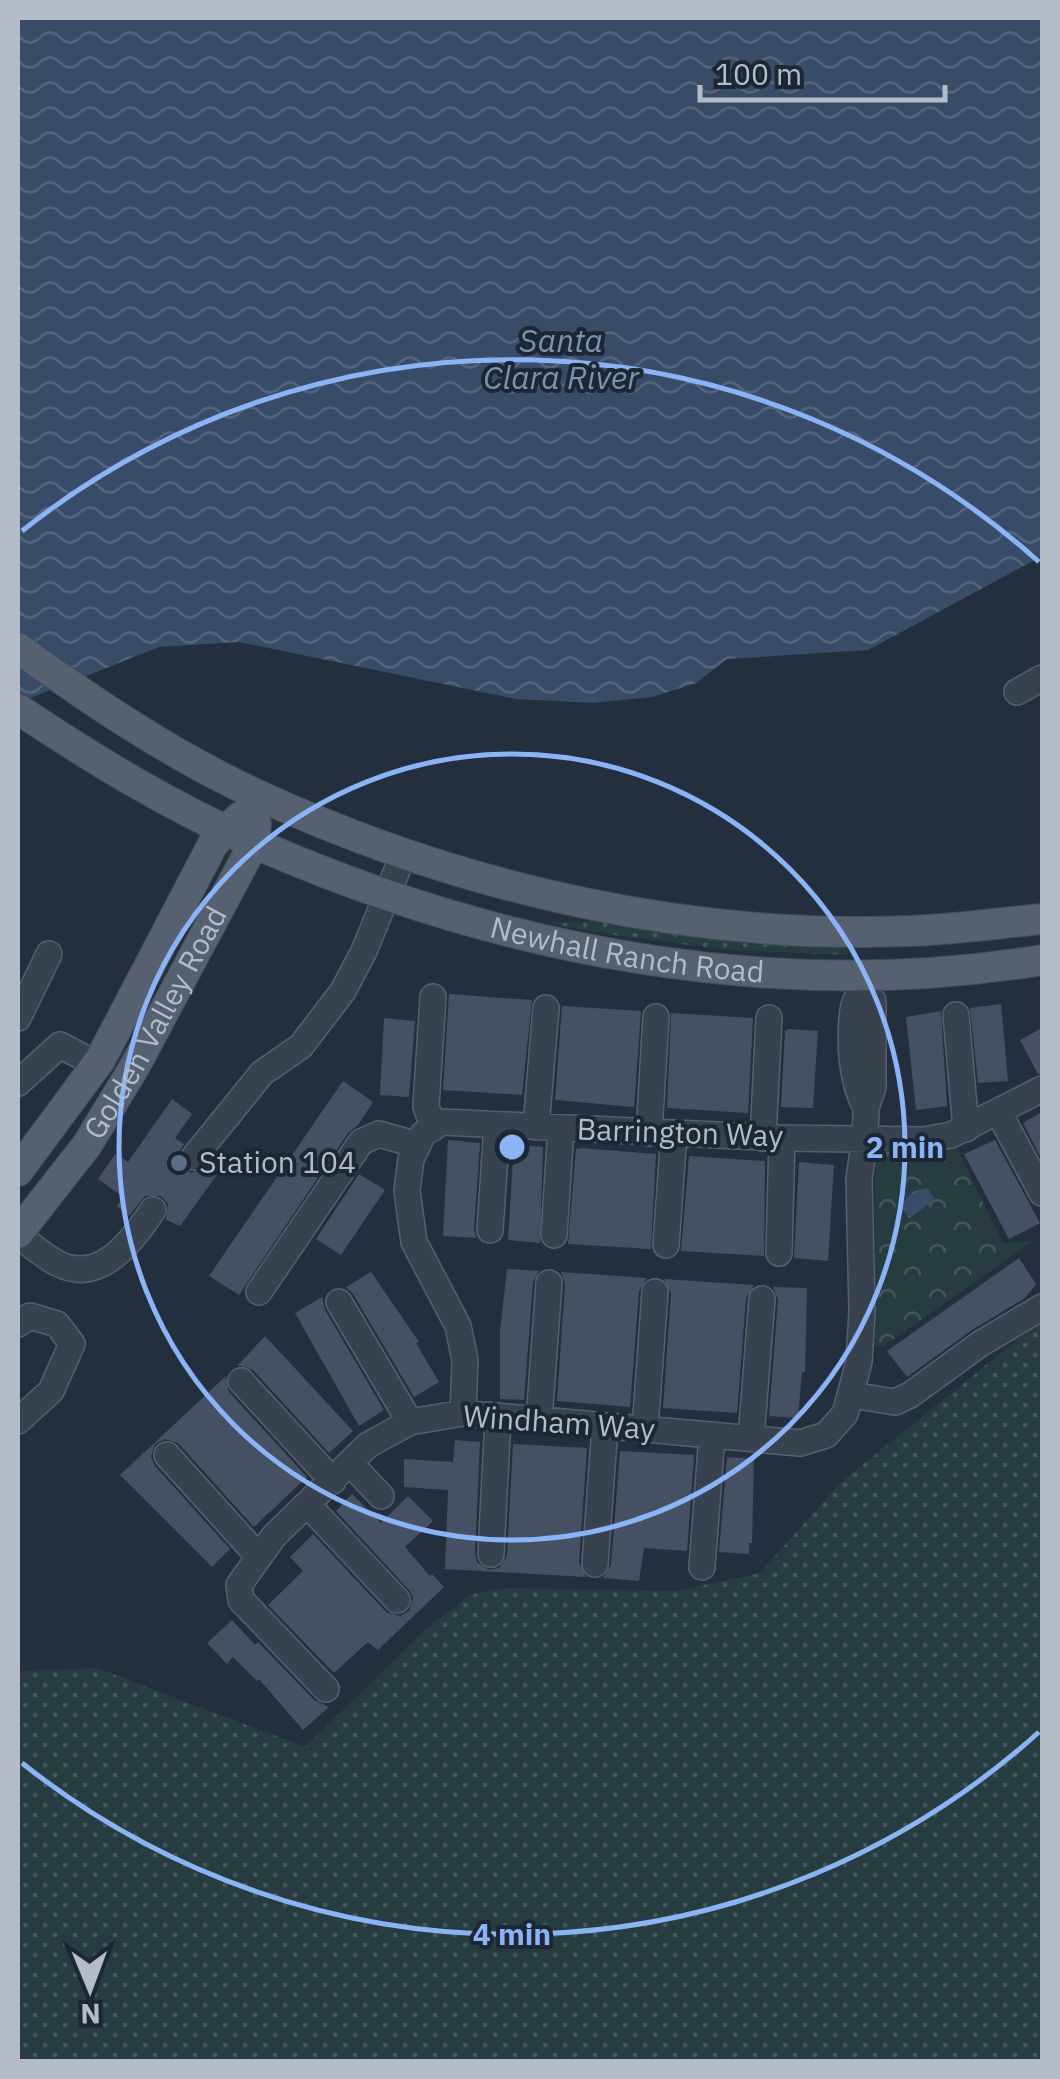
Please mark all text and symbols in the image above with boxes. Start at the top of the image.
scale bar [700,40,945,102]
text: 100 m [715,54,802,93]
water label: Santa Clara River [483,319,640,398]
street label: Golden Valley Road [74,899,235,1146]
street label: Newhall Ranch Road [487,906,766,991]
street label: Barrington Way [576,1108,784,1155]
text: 2 min [866,1127,944,1166]
centre of rings [494,1129,530,1165]
place label: Station 104 [199,1142,356,1181]
marker: Station 104 [168,1152,190,1174]
street label: Windham Way [462,1395,656,1448]
text: 4 min [473,1914,551,1953]
north arrow [40,1939,140,2039]
text: N [80,1996,101,2033]

